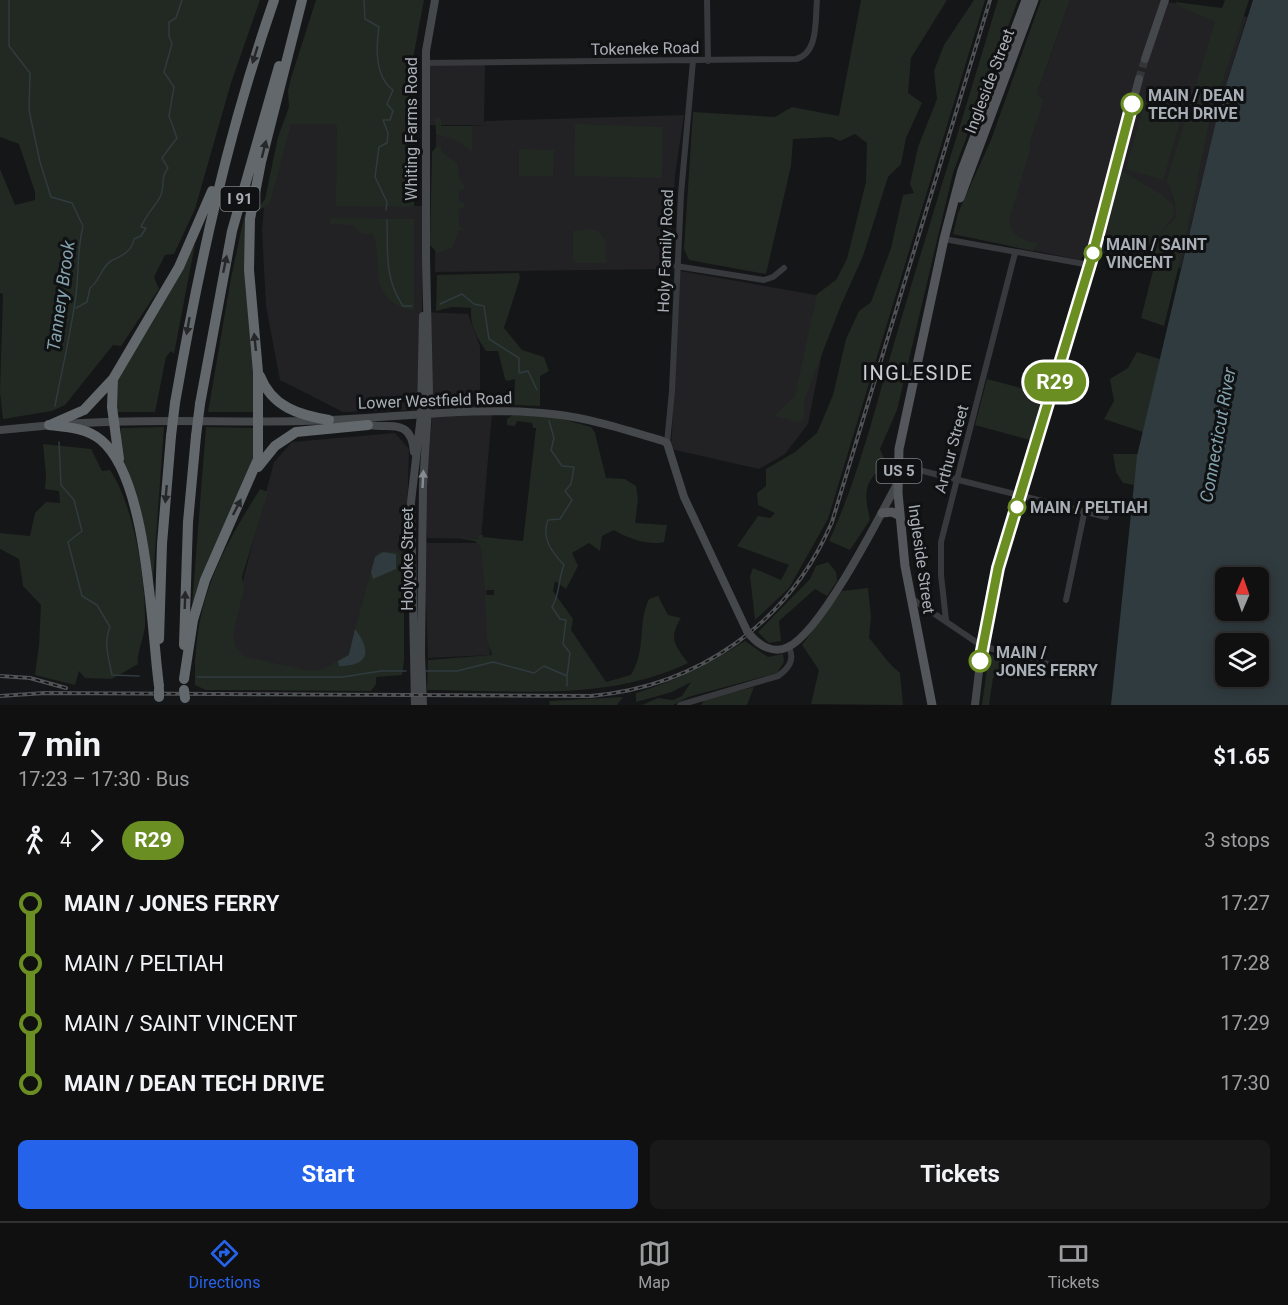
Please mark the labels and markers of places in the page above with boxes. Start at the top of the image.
place label: MAIN / DEAN TECH DRIVE [1148,86,1244,123]
marker: MAIN / DEAN TECH DRIVE [1121,93,1143,115]
place label: MAIN / SAINT VINCENT [1106,235,1207,272]
marker: MAIN / SAINT VINCENT [1084,244,1102,262]
marker: MAIN / PELTIAH [1008,498,1026,516]
place label: MAIN / PELTIAH [1030,498,1148,517]
place label: MAIN / JONES FERRY [996,643,1098,680]
marker: MAIN / JONES FERRY [969,650,991,672]

